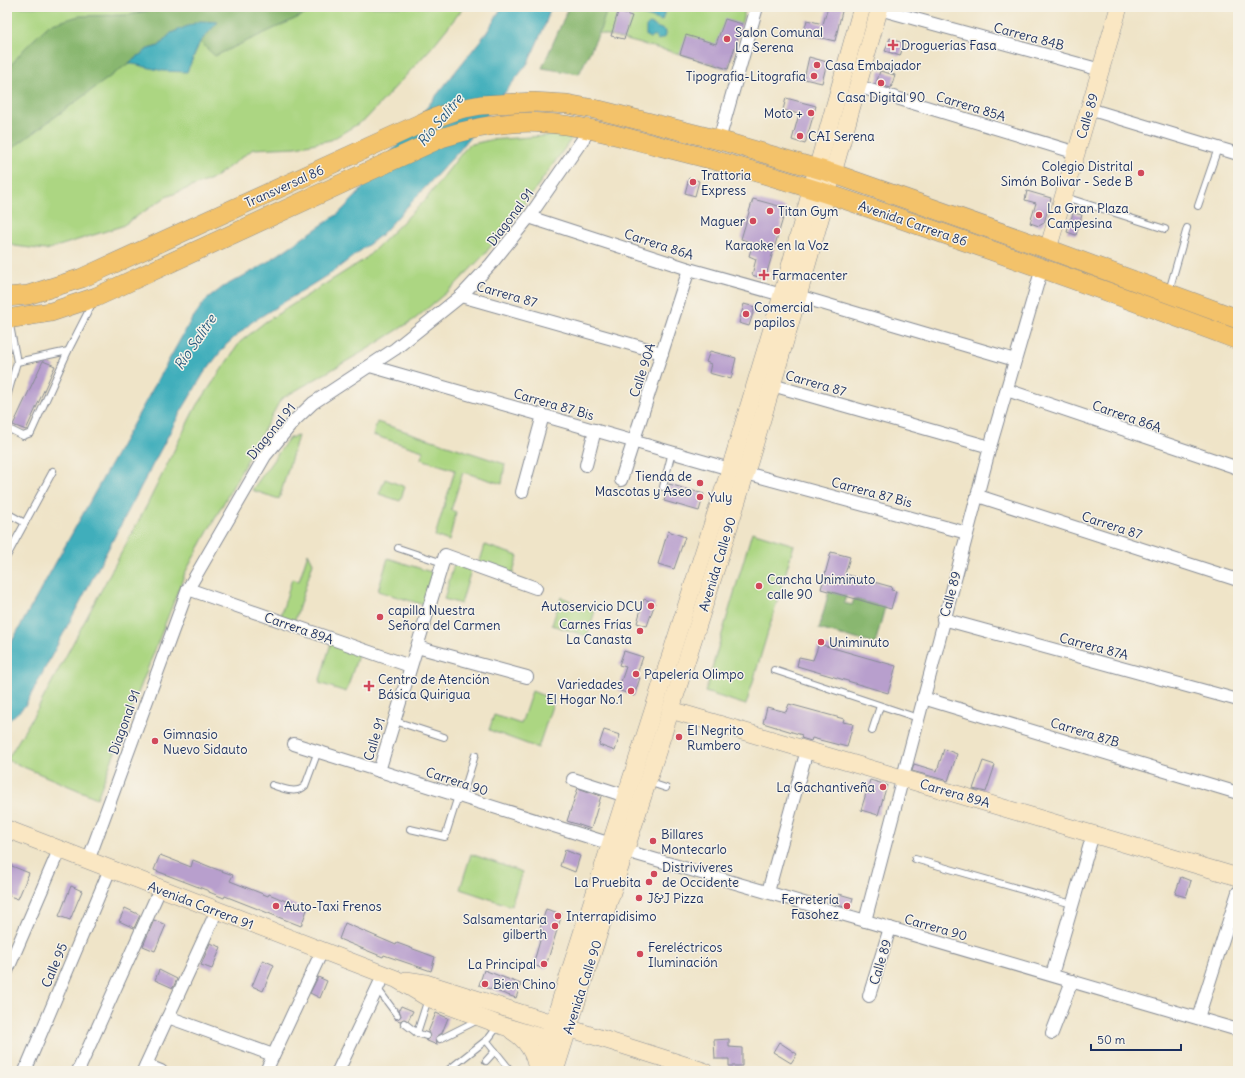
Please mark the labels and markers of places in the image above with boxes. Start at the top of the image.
place label: Salon Comunal La Serena [735,24,823,56]
marker: Salon Comunal La Serena [722,34,732,44]
place label: Droguerías Fasa [901,37,997,54]
marker: Droguerías Fasa [888,40,898,50]
place label: Casa Embajador [825,57,922,74]
marker: Casa Embajador [812,60,822,70]
place label: Tipografia-Litografia [686,68,806,85]
marker: Tipografia-Litografia [809,71,819,81]
marker: Casa Digital 90 [876,78,886,88]
place label: Casa Digital 90 [837,89,925,106]
place label: Moto + [764,105,803,122]
marker: Moto + [806,108,816,118]
place label: CAI Serena [808,128,875,145]
marker: CAI Serena [795,131,805,141]
place label: Colegio Distrital Simón Bolivar - Sede B [1001,158,1133,190]
place label: Trattoria Express [701,167,751,199]
marker: Colegio Distrital Simón Bolivar - Sede B [1136,168,1146,178]
marker: Trattoria Express [688,177,698,187]
place label: La Gran Plaza Campesina [1047,200,1129,232]
place label: Titan Gym [778,203,838,220]
marker: Titan Gym [765,206,775,216]
marker: La Gran Plaza Campesina [1034,210,1044,220]
place label: Maguer [700,213,746,230]
marker: Maguer [748,216,758,226]
marker: Karaoke en la Voz [772,226,782,236]
place label: Karaoke en la Voz [725,237,829,254]
place label: Farmacenter [772,267,848,284]
marker: Farmacenter [759,270,769,280]
place label: Comercial papilos [754,299,813,331]
marker: Comercial papilos [741,309,751,319]
place label: Tienda de Mascotas y Aseo [595,468,692,500]
marker: Tienda de Mascotas y Aseo [695,478,705,488]
place label: Yuly [708,489,732,506]
marker: Yuly [695,492,705,502]
place label: Cancha Uniminuto calle 90 [767,571,875,603]
marker: Cancha Uniminuto calle 90 [754,581,764,591]
place label: Autoservicio DCU [541,598,643,615]
marker: Autoservicio DCU [646,601,656,611]
place label: capilla Nuestra Señora del Carmen [388,602,501,634]
marker: capilla Nuestra Señora del Carmen [375,612,385,622]
place label: Carnes Frías La Canasta [559,616,632,648]
marker: Carnes Frías La Canasta [635,626,645,636]
place label: Uniminuto [829,634,889,651]
marker: Uniminuto [816,637,826,647]
place label: Papelería Olimpo [644,666,744,683]
marker: Papelería Olimpo [631,669,641,679]
place label: Centro de Atención Básica Quirigua [378,671,490,703]
place label: Variedades El Hogar No.1 [546,676,623,708]
marker: Centro de Atención Básica Quirigua [363,680,375,692]
marker: Variedades El Hogar No.1 [626,686,636,696]
place label: El Negrito Rumbero [687,722,744,754]
place label: Gimnasio Nuevo Sidauto [163,726,248,758]
marker: El Negrito Rumbero [674,732,684,742]
marker: Gimnasio Nuevo Sidauto [150,736,160,746]
place label: La Gachantiveña [776,779,875,796]
marker: La Gachantiveña [878,782,888,792]
place label: Billares Montecarlo [661,826,727,858]
marker: Billares Montecarlo [648,836,658,846]
place label: Distrivíveres de Occidente [662,859,739,891]
marker: Distrivíveres de Occidente [649,869,659,879]
place label: La Pruebita [574,874,641,891]
marker: La Pruebita [644,877,654,887]
place label: J&J Pizza [647,890,704,907]
place label: Ferretería Fasohez [781,891,839,923]
marker: J&J Pizza [634,893,644,903]
place label: Auto-Taxi Frenos [284,898,382,915]
marker: Auto-Taxi Frenos [271,901,281,911]
marker: Ferretería Fasohez [842,901,852,911]
place label: Interrapidisimo [566,908,657,925]
place label: Salsamentaria gilberth [463,911,547,943]
marker: Interrapidisimo [553,911,563,921]
marker: Salsamentaria gilberth [550,921,560,931]
place label: Fereléctricos Iluminación [648,939,723,971]
marker: Fereléctricos Iluminación [635,949,645,959]
place label: La Principal [468,956,536,973]
marker: La Principal [539,959,549,969]
place label: Bien Chino [493,976,556,993]
marker: Bien Chino [480,979,490,989]

